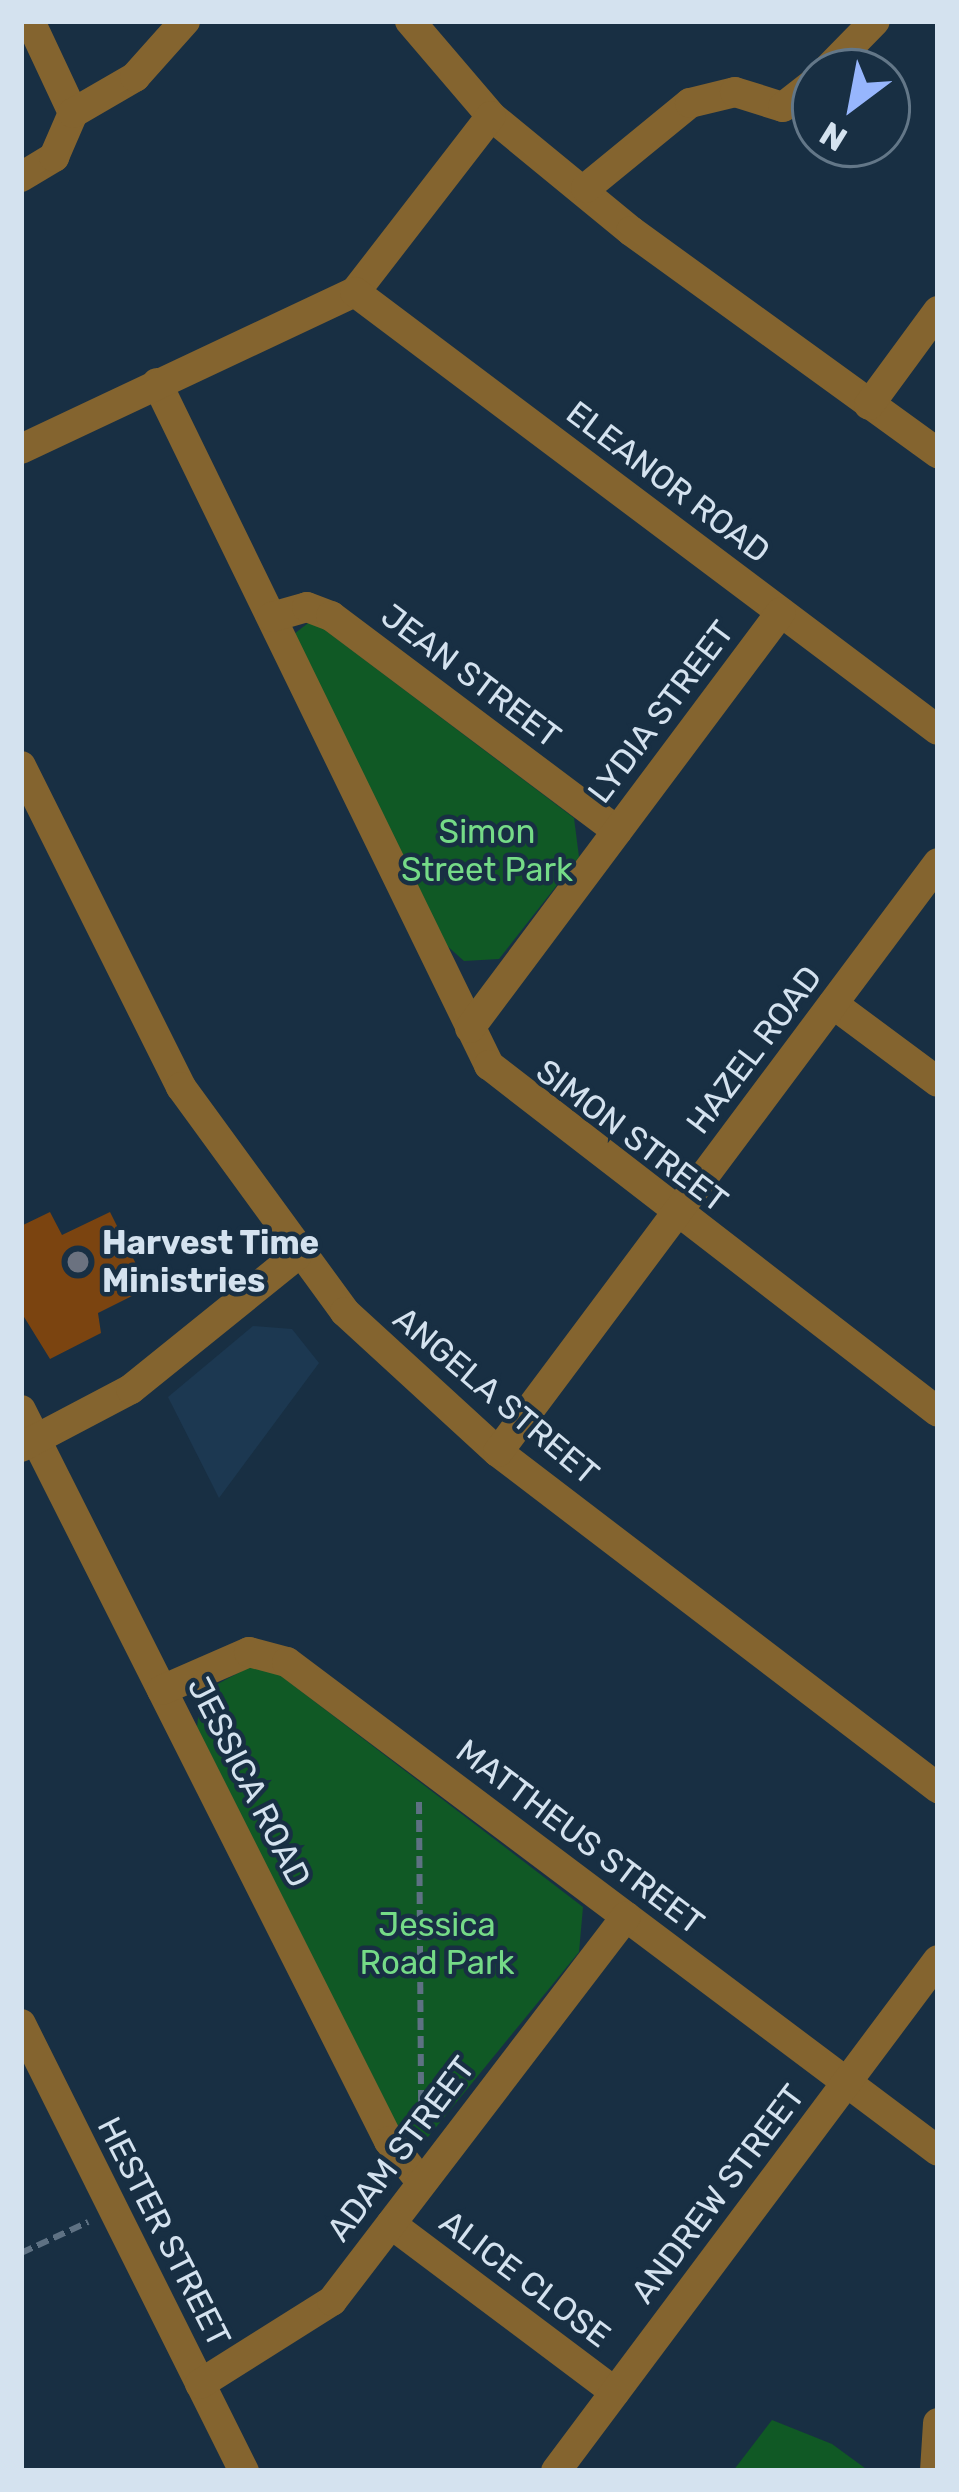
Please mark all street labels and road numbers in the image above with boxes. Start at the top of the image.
street label: ELEANOR ROAD [559,393,777,571]
street label: JEAN STREET [374,596,568,756]
street label: LYDIA STREET [579,613,743,811]
street label: HAZEL ROAD [678,958,830,1142]
street label: SIMON STREET [529,1051,735,1221]
street label: ANGELA STREET [385,1298,607,1494]
street label: JESSICA ROAD [179,1670,319,1894]
street label: MATTHEUS STREET [448,1731,712,1943]
street label: ADAM STREET [319,2049,483,2249]
street label: ANDREW STREET [623,2077,813,2311]
street label: HESTER STREET [89,2110,239,2354]
street label: ALICE CLOSE [432,2202,618,2356]

